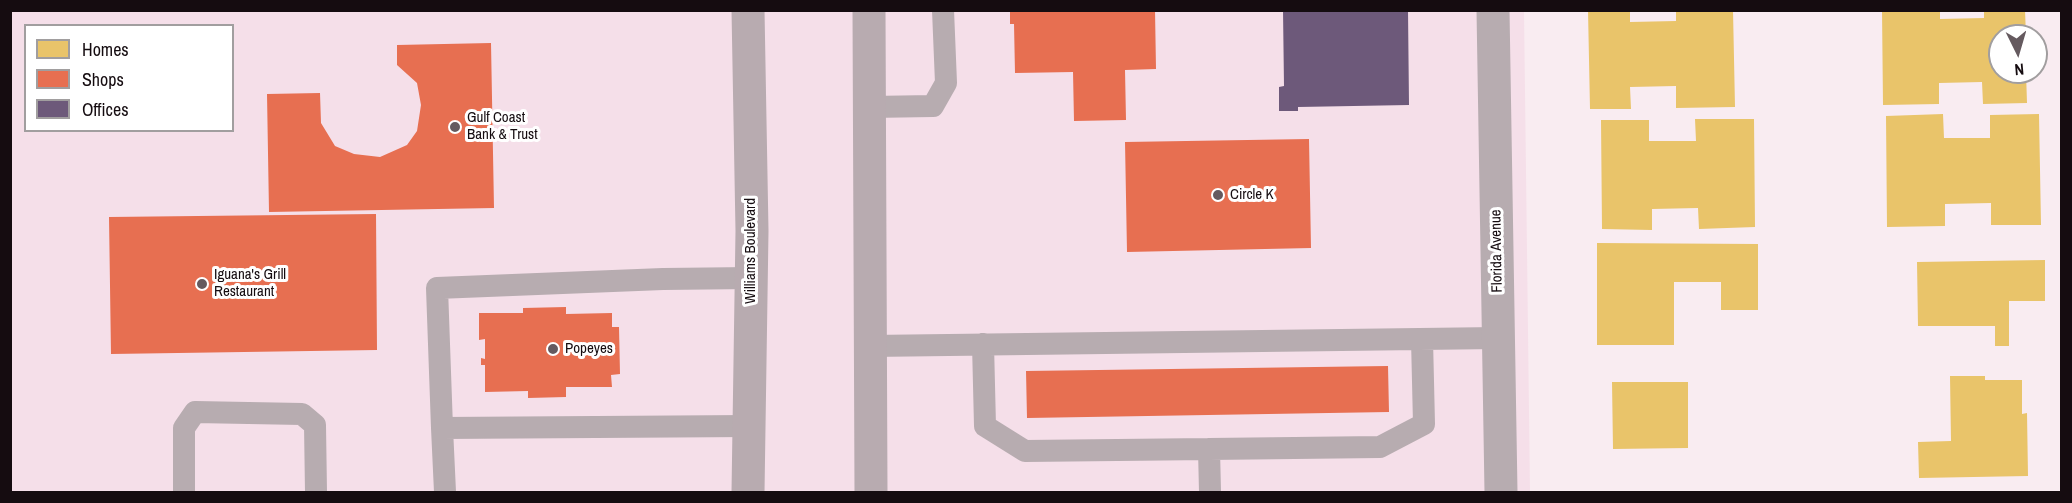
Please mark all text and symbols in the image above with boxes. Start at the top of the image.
legend [24,24,234,132]
north arrow [1988,24,2048,84]
text: Homes [82,37,129,62]
text: N [2014,59,2025,81]
text: Shops [82,67,124,92]
text: Offices [82,97,129,122]
place label: Gulf Coast Bank & Trust [467,109,538,144]
marker: Gulf Coast Bank & Trust [448,120,462,134]
place label: Circle K [1230,186,1274,204]
marker: Circle K [1211,188,1225,202]
street label: Williams Boulevard [742,198,760,304]
street label: Florida Avenue [1487,209,1507,293]
place label: Iguana's Grill Restaurant [214,266,286,301]
marker: Iguana's Grill Restaurant [195,277,209,291]
place label: Popeyes [565,340,613,358]
marker: Popeyes [546,342,560,356]

